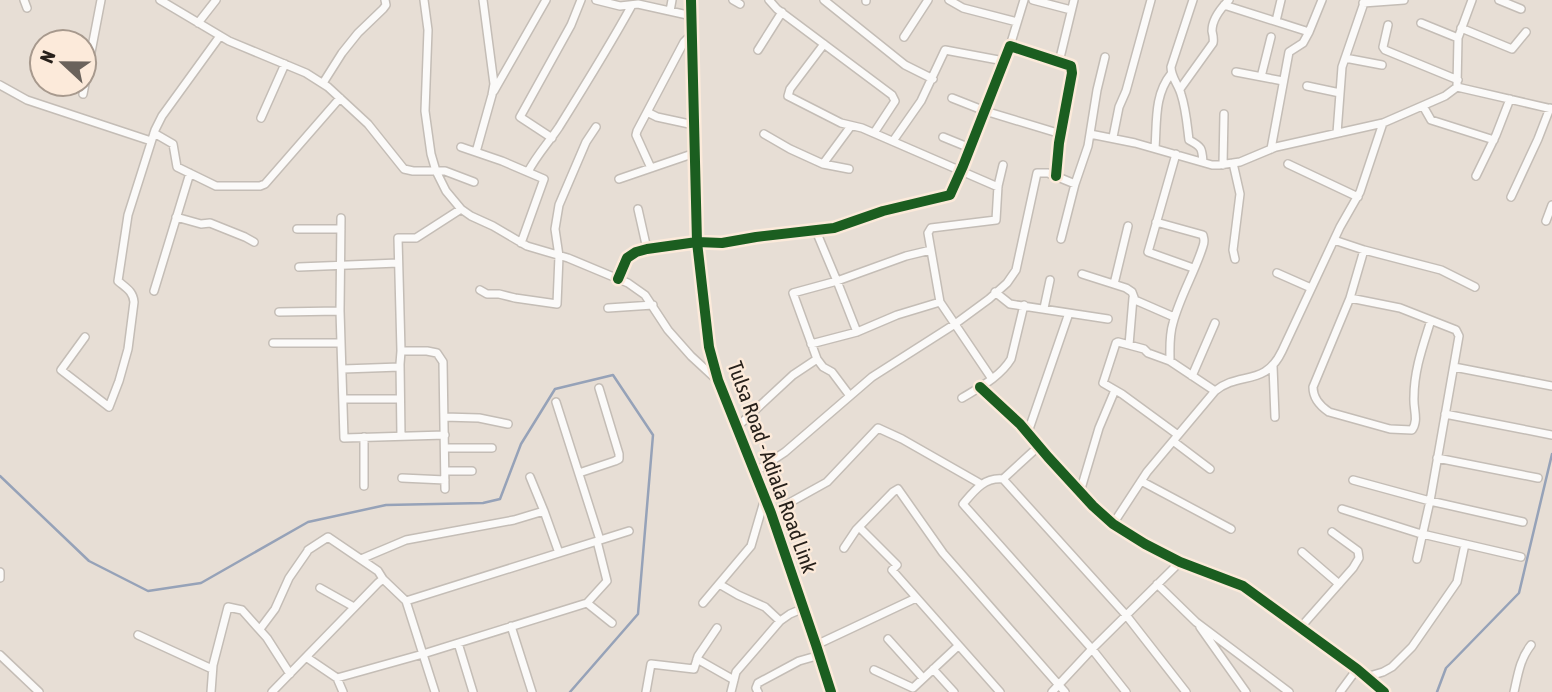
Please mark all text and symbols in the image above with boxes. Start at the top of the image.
north arrow [28,28,98,98]
text: N [35,47,60,66]
street label: Tulsa Road - Adiala Road Link [724,358,822,576]

